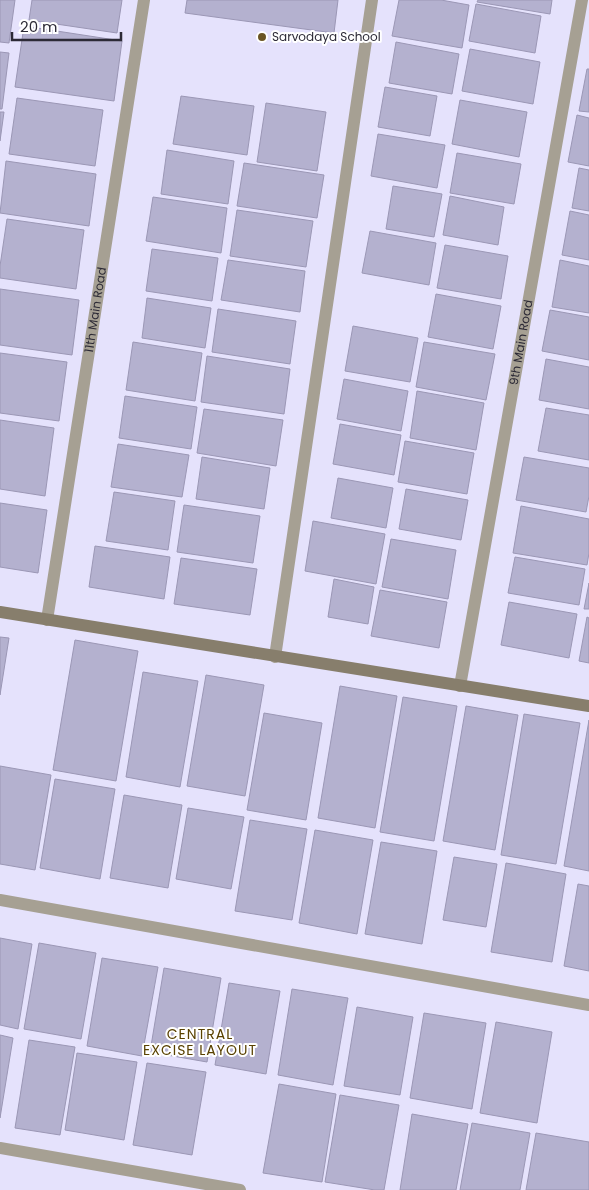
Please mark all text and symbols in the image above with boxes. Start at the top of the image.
scale bar [12,10,121,42]
text: 20 m [20,16,58,37]
place label: Sarvodaya School [272,28,381,45]
marker: Sarvodaya School [256,31,268,43]
street label: 11th Main Road [80,266,110,354]
street label: 9th Main Road [505,298,537,386]
district label: CENTRAL EXCISE LAYOUT [143,1024,257,1060]

